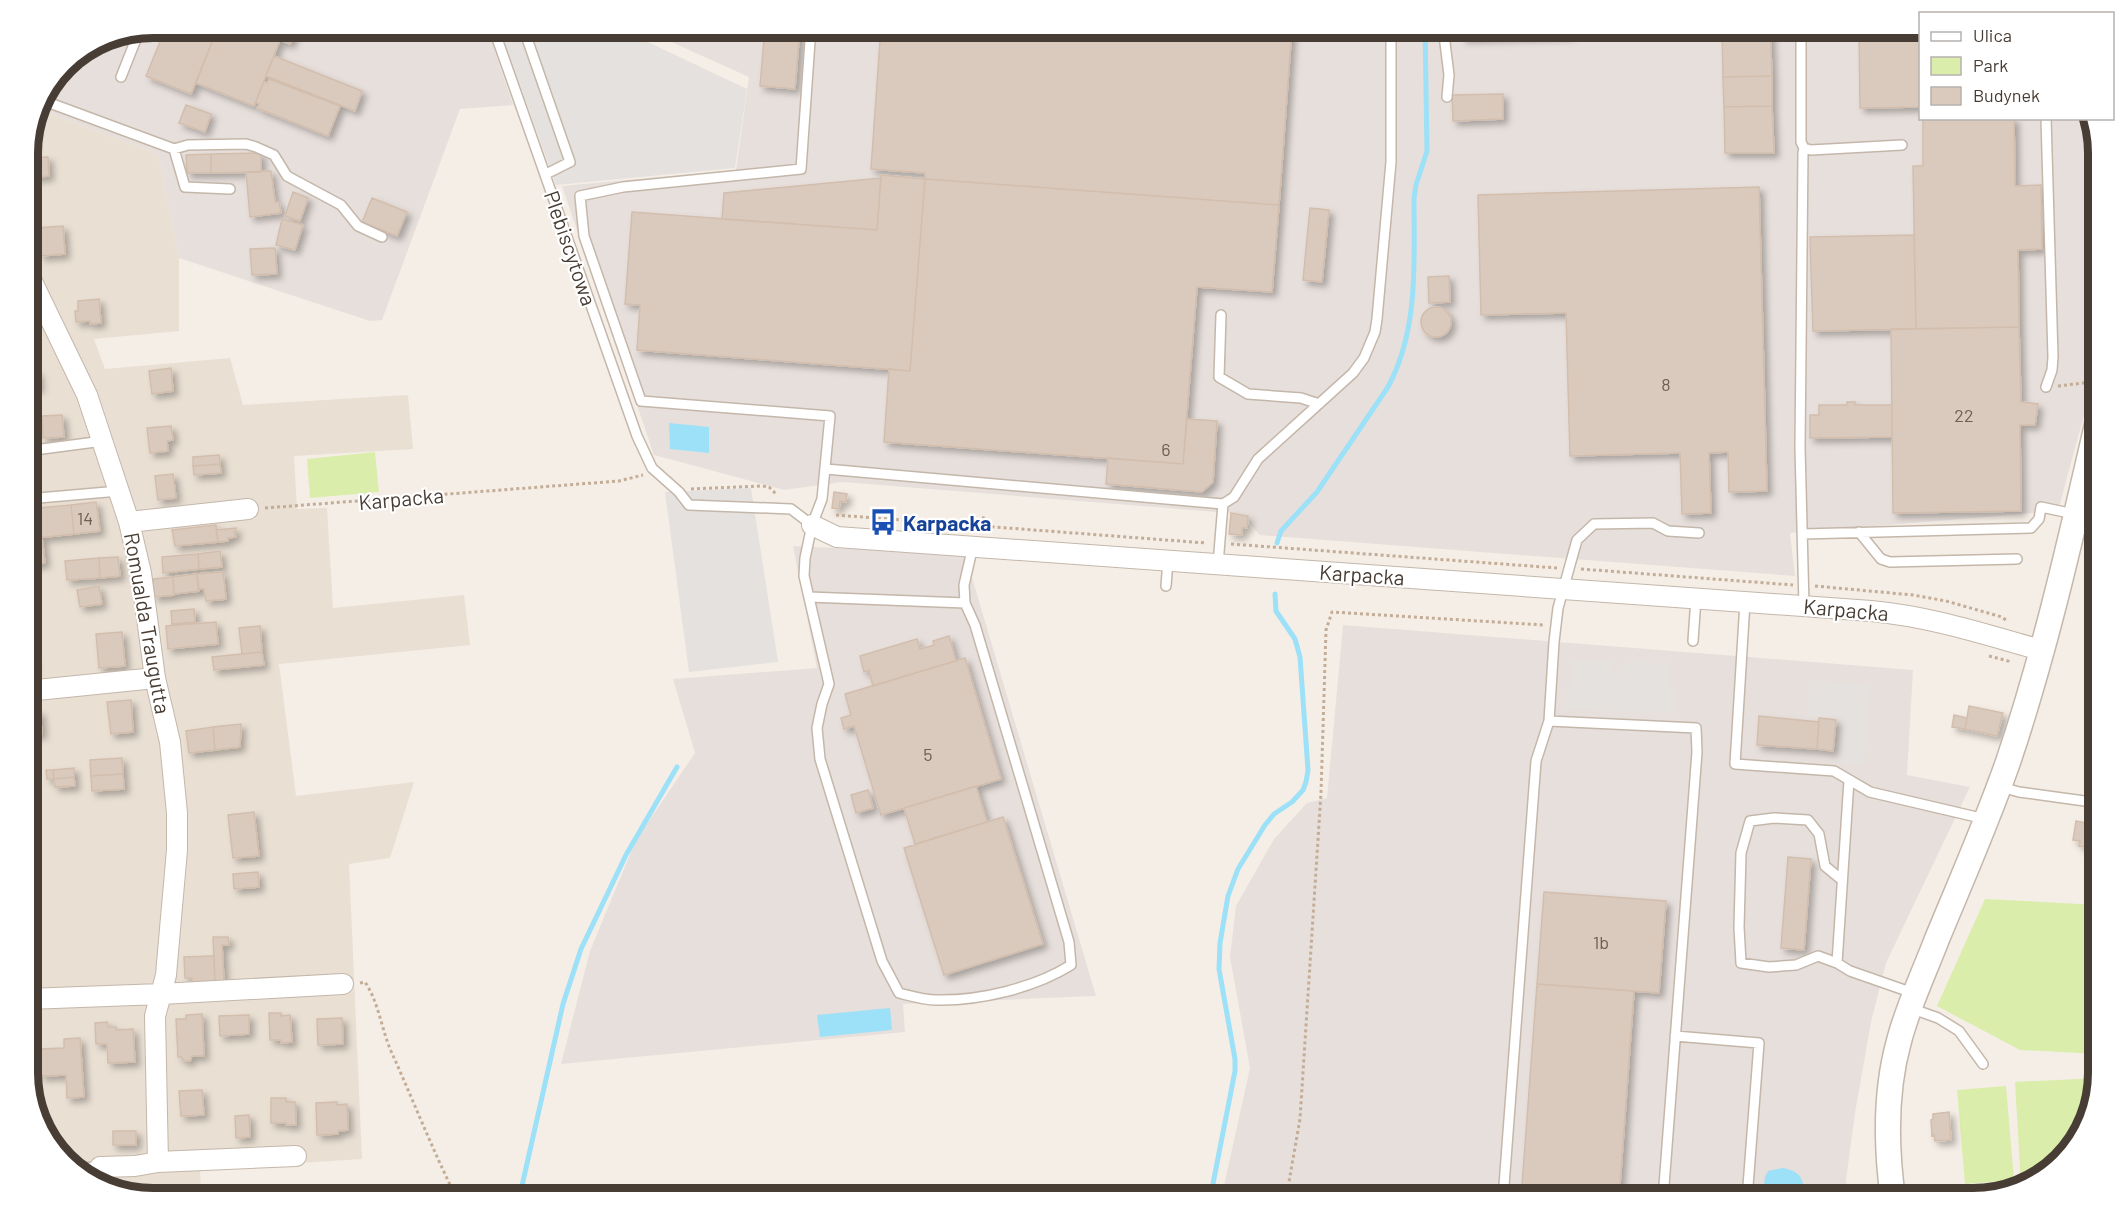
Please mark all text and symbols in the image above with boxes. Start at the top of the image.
legend [1919,12,2114,120]
text: Ulica [1973,24,2012,46]
text: Park [1973,54,2008,76]
text: Budynek [1973,84,2040,106]
street label: Plebiscytowa [540,187,602,309]
house number: 8 [1661,373,1671,395]
house number: 22 [1954,404,1974,426]
house number: 6 [1161,438,1171,460]
street label: Karpacka [357,482,445,514]
house number: 14 [77,507,93,529]
bus stop icon: Karpacka [868,507,898,537]
place label: Karpacka [903,510,991,535]
street label: Romualda Traugutta [120,530,176,716]
street label: Karpacka [1318,559,1406,589]
street label: Karpacka [1802,593,1890,625]
house number: 5 [923,743,933,765]
house number: 1b [1593,931,1609,953]

